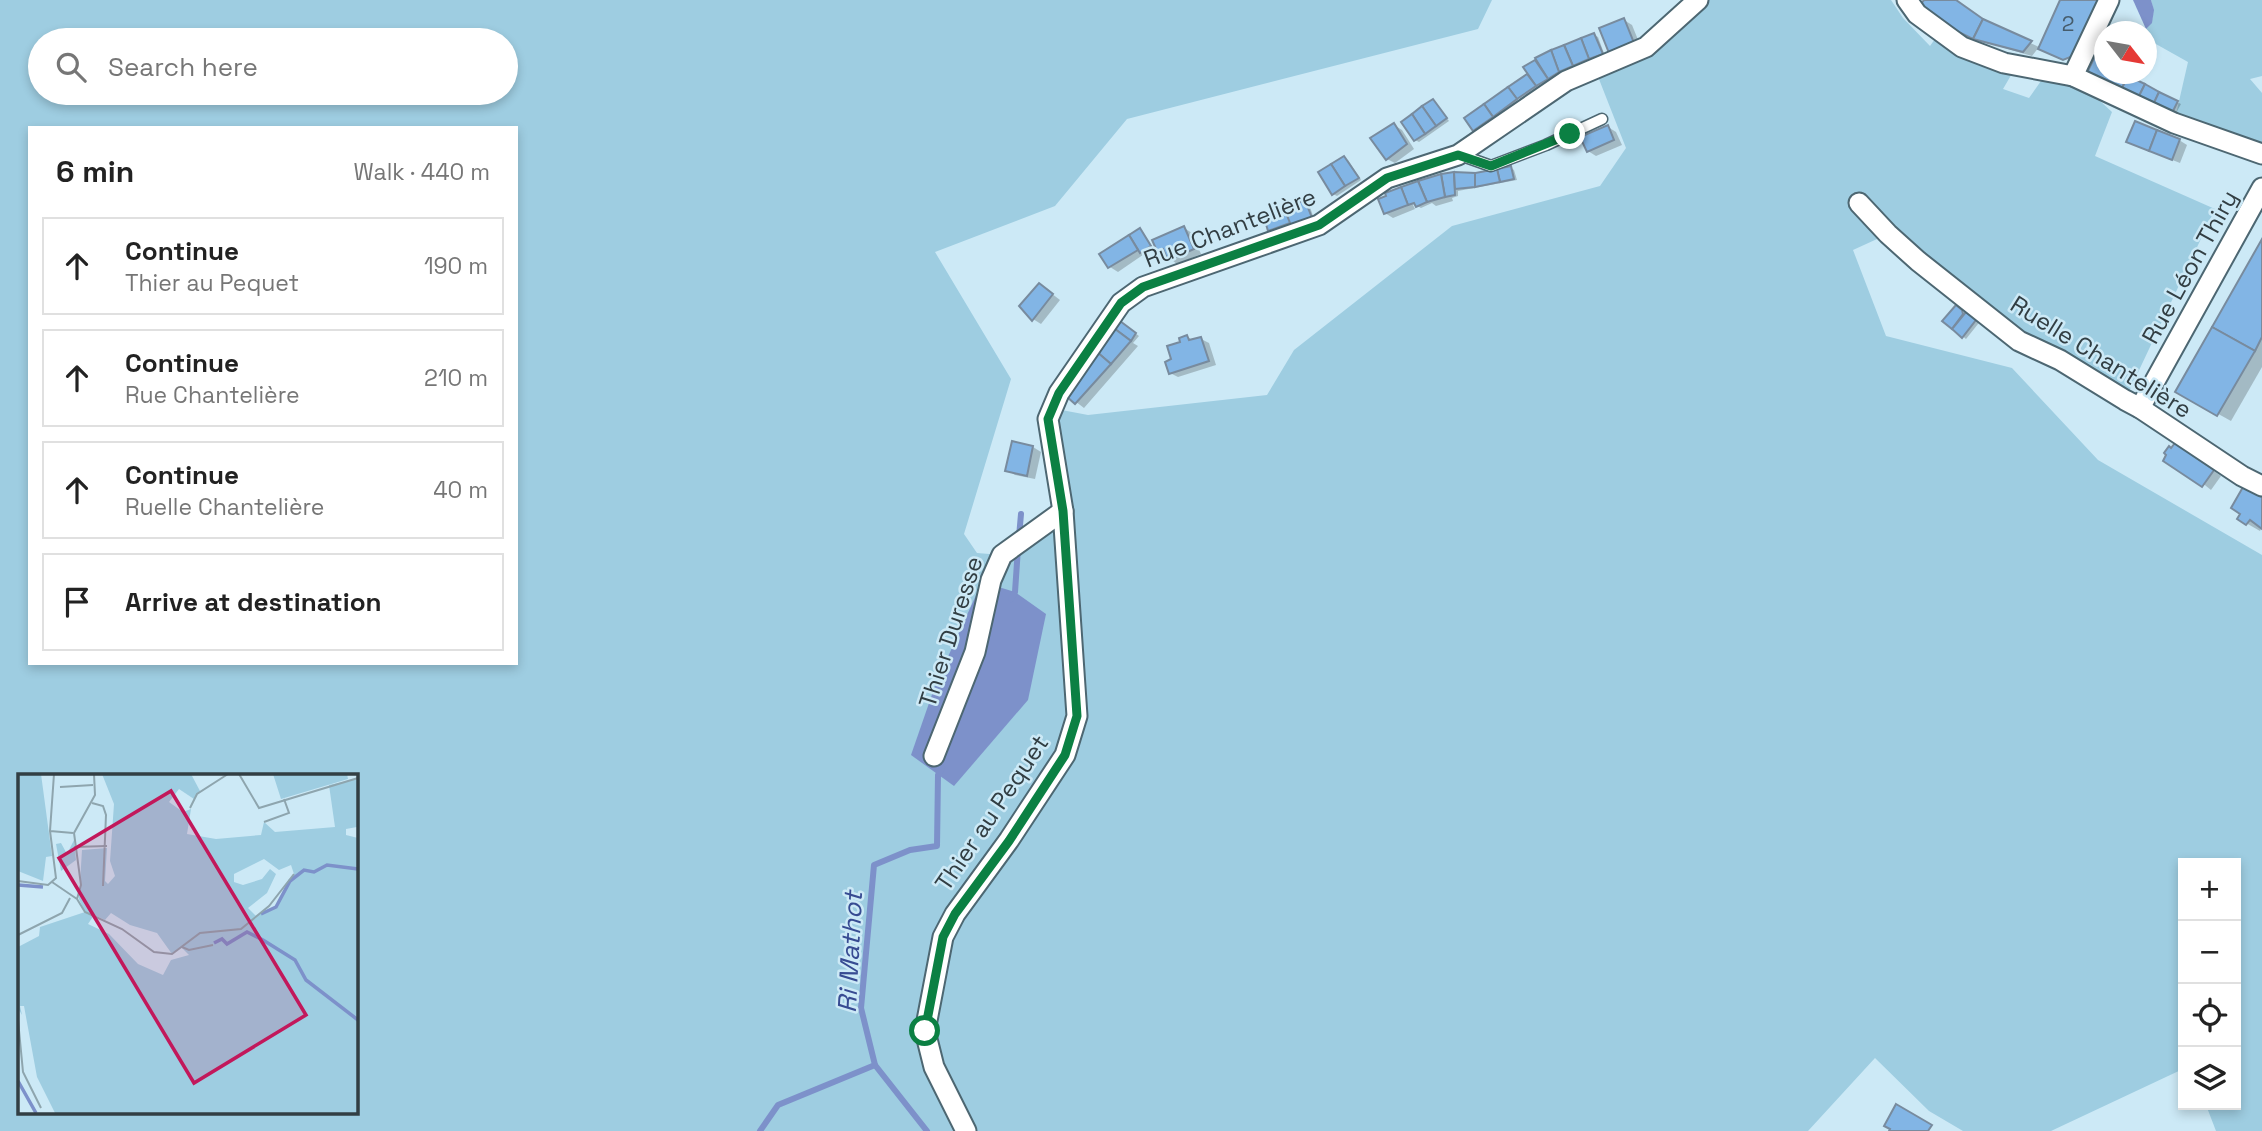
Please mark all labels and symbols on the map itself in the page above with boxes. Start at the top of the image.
house number: 2 [2062,10,2074,37]
north arrow [2094,21,2157,84]
route end [1554,118,1585,149]
street label: Rue Chantelière [1139,180,1320,275]
street label: Rue Léon Thiry [2135,184,2245,349]
street label: Ruelle Chantelière [2005,288,2198,425]
street label: Thier Duresse [912,552,990,711]
street label: Thier au Pequet [928,729,1055,897]
inset map [18,774,357,1114]
water label: Ri Mathot [830,888,870,1014]
route start [909,1015,940,1046]

